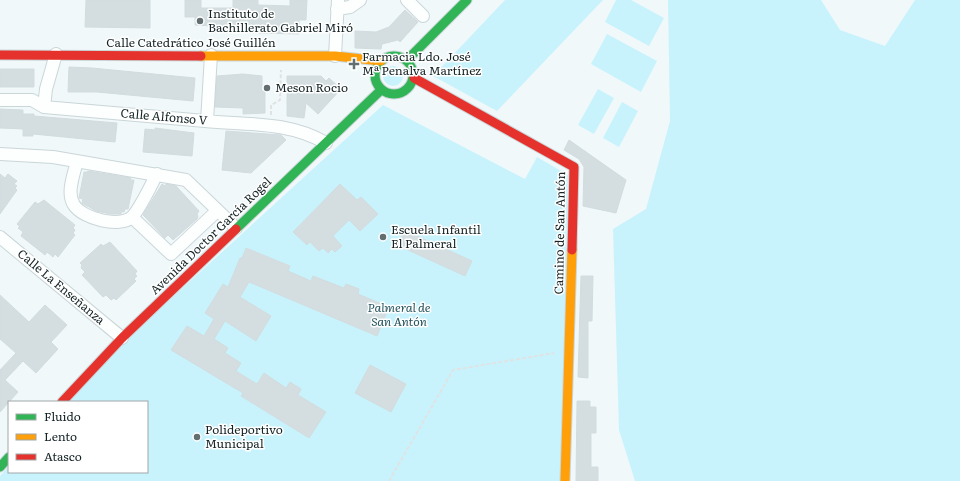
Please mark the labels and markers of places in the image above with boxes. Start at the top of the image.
place label: Instituto de Bachillerato Gabriel Miró [208,4,353,36]
marker: Instituto de Bachillerato Gabriel Miró [195,16,205,26]
place label: Farmacia Ldo. José Mª Penalva Martínez [362,47,481,79]
marker: Farmacia Ldo. José Mª Penalva Martínez [349,59,359,69]
place label: Meson Rocio [275,78,348,96]
marker: Meson Rocio [262,83,272,93]
place label: Escuela Infantil El Palmeral [391,220,481,252]
marker: Escuela Infantil El Palmeral [378,232,388,242]
place label: Polideportivo Municipal [205,420,283,452]
marker: Polideportivo Municipal [192,432,202,442]

